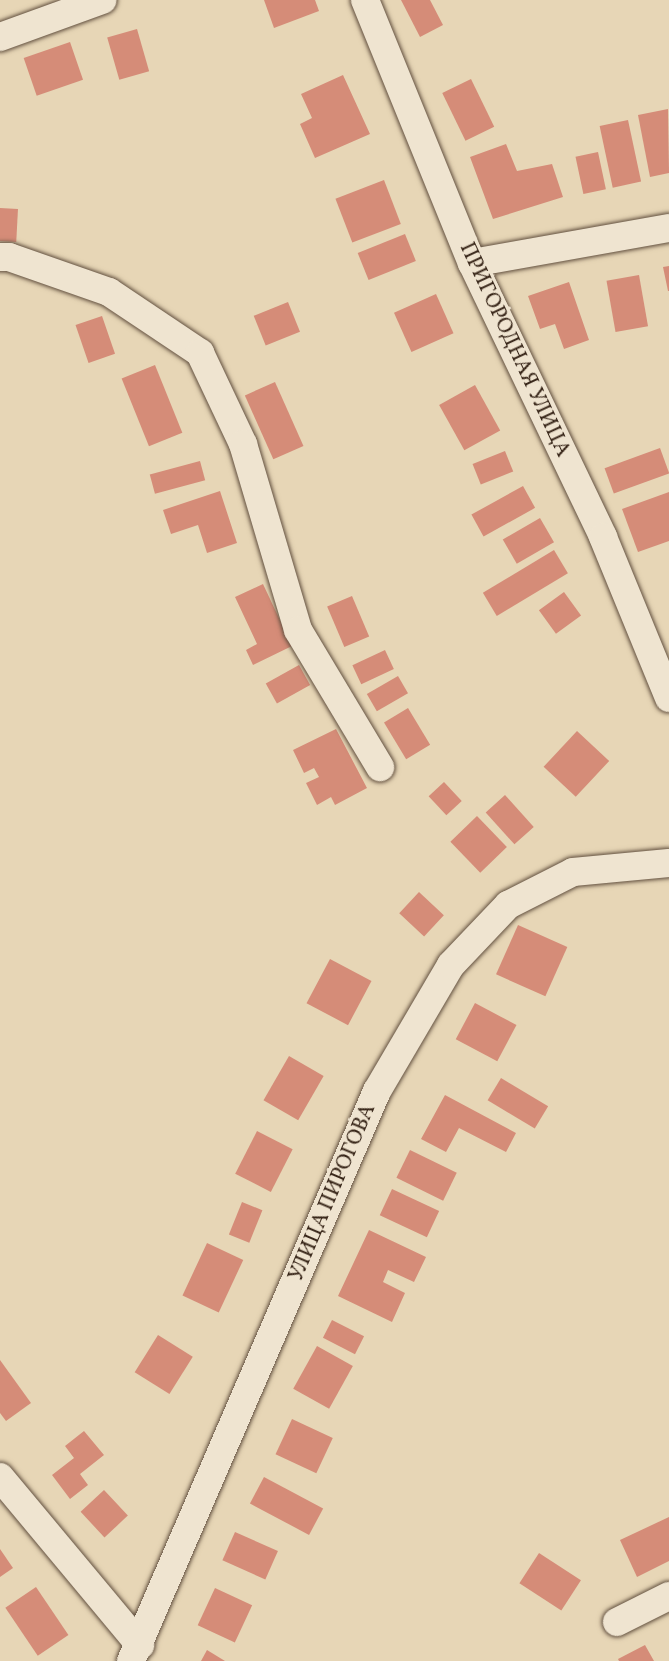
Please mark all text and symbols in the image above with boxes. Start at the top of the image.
street label: ПРИГОРОДНАЯ УЛИЦА [453,239,575,461]
street label: УЛИЦА ПИРОГОВА [284,1101,382,1285]

